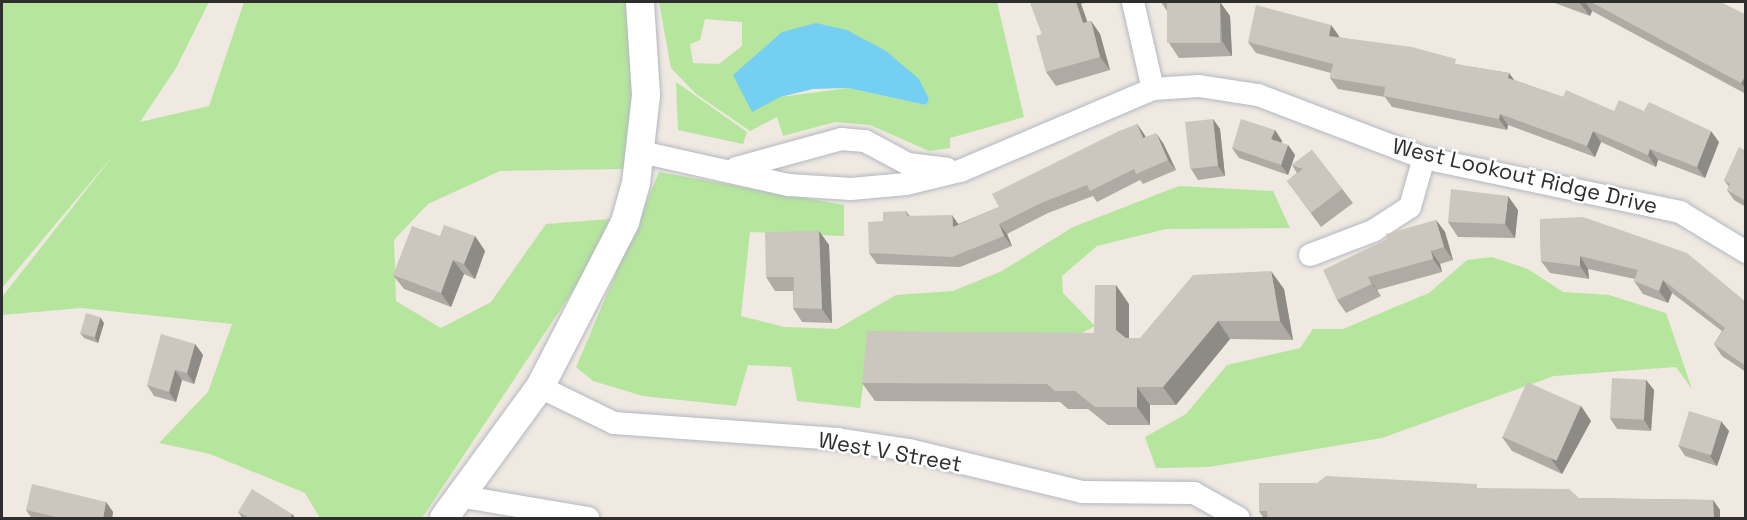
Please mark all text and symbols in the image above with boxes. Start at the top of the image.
street label: West Lookout Ridge Drive [1390,133,1660,219]
street label: West V Street [816,426,964,478]

